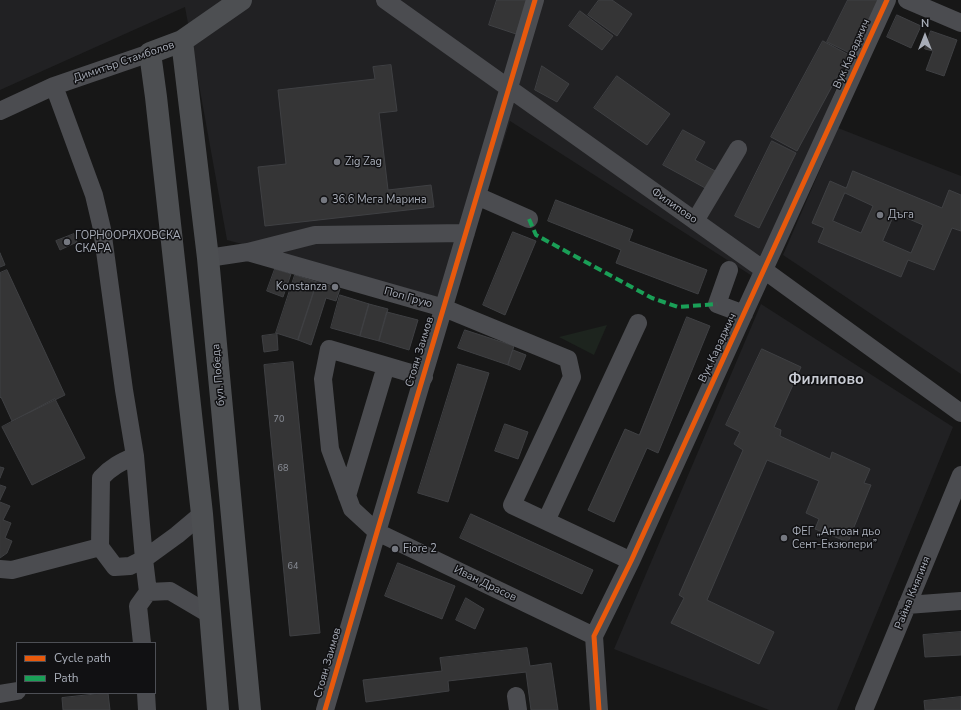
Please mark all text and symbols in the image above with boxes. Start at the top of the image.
north arrow [905,16,945,56]
text: N [921,16,929,31]
street label: Вук Караджич [831,17,873,91]
street label: Димитър Стамболов [72,38,176,86]
place label: Zig Zag [345,155,382,169]
marker: Zig Zag [332,157,342,167]
street label: Филипово [648,185,700,227]
place label: 36.6 Мега Марина [332,193,427,207]
marker: 36.6 Мега Марина [319,195,329,205]
place label: Дъга [888,208,914,222]
marker: Дъга [875,210,885,220]
place label: ГОРНООРЯХОВСКА СКАРА [75,229,181,255]
marker: ГОРНООРЯХОВСКА СКАРА [62,237,72,247]
place label: Konstanza [276,280,327,294]
marker: Konstanza [330,282,340,292]
street label: Поп Грую [382,285,434,311]
street label: Вук Караджич [696,311,740,385]
street label: Стоян Заимов [403,315,437,389]
street label: бул. Победа [210,343,228,407]
district label: Филипово [788,371,864,389]
house number: 70 [274,415,284,425]
house number: 68 [278,464,288,474]
place label: ФЕГ „Антоан дьо Сент-Екзюпери” [792,525,880,551]
marker: ФЕГ „Антоан дьо Сент-Екзюпери” [779,533,789,543]
place label: Fiore 2 [403,542,437,556]
marker: Fiore 2 [390,544,400,554]
street label: Райна Княгиня [892,555,934,631]
house number: 64 [288,562,298,572]
street label: Иван Драсов [452,563,518,605]
street label: Стоян Заимов [312,626,344,700]
legend [16,642,156,694]
text: Cycle path [54,650,111,666]
text: Path [54,670,79,686]

